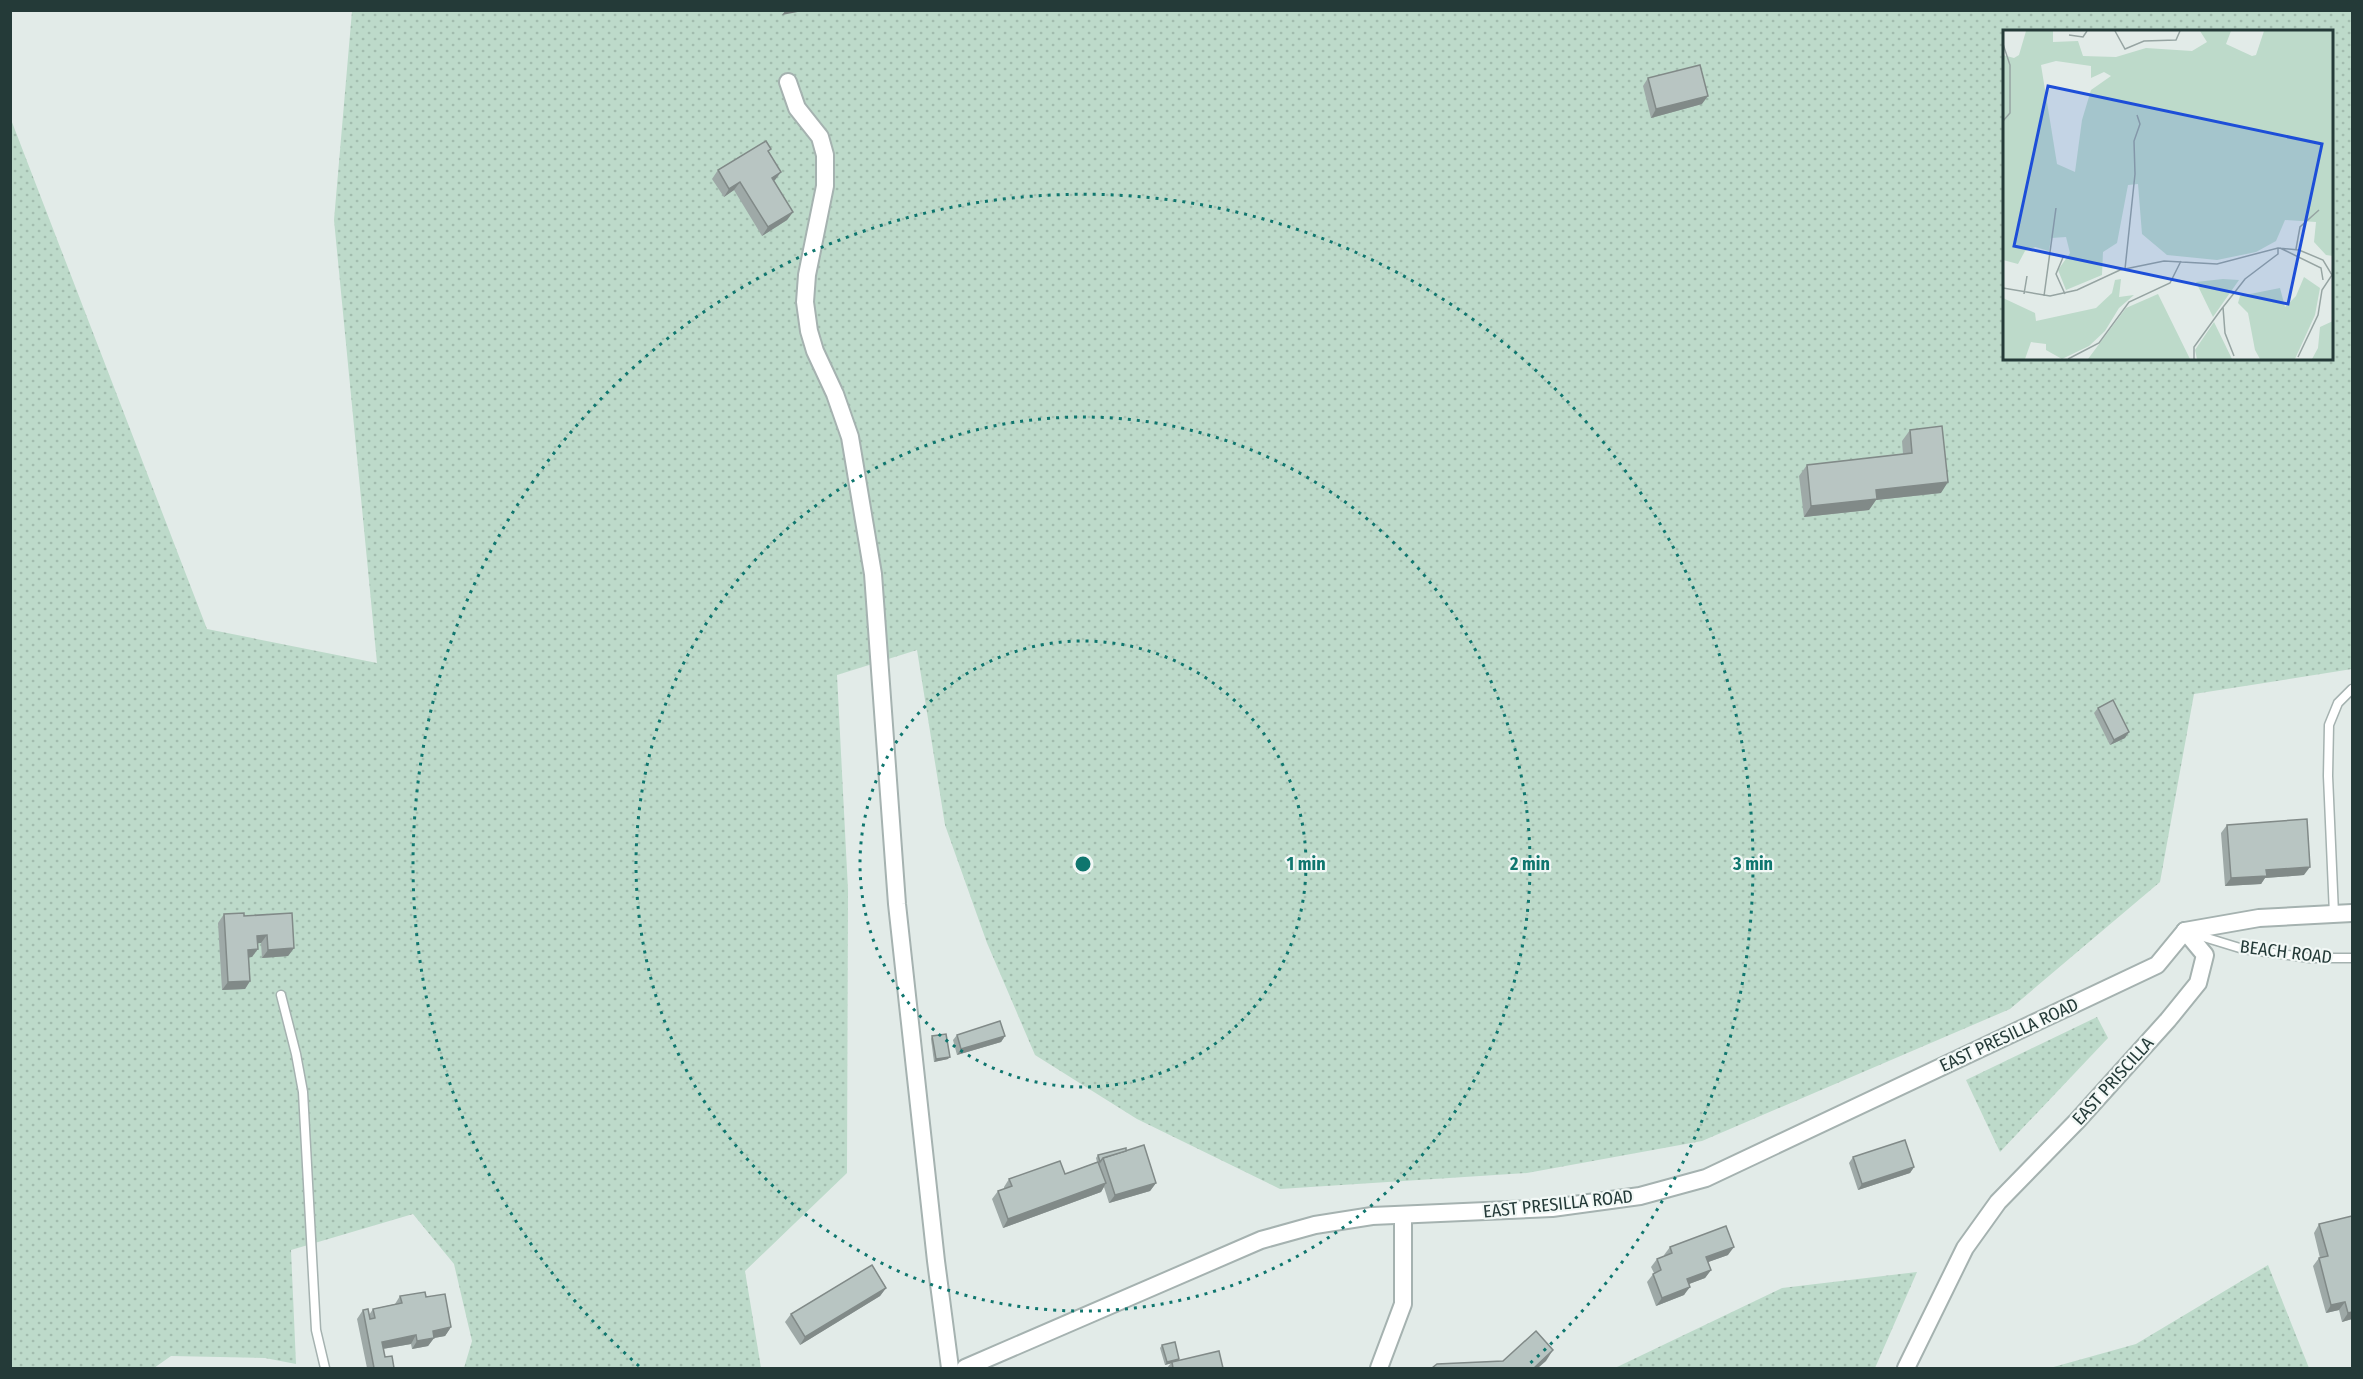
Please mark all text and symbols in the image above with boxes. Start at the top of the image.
inset map [2003,30,2333,360]
text: 1 min [1286,853,1326,875]
text: 2 min [1509,853,1550,875]
text: 3 min [1732,853,1773,875]
centre of rings [1073,854,1093,874]
street label: BEACH ROAD [2239,935,2333,969]
street label: EAST PRESILLA ROAD [1936,993,2082,1077]
street label: EAST PRISCILLA [2068,1032,2159,1130]
street label: EAST PRESILLA ROAD [1482,1185,1634,1223]

